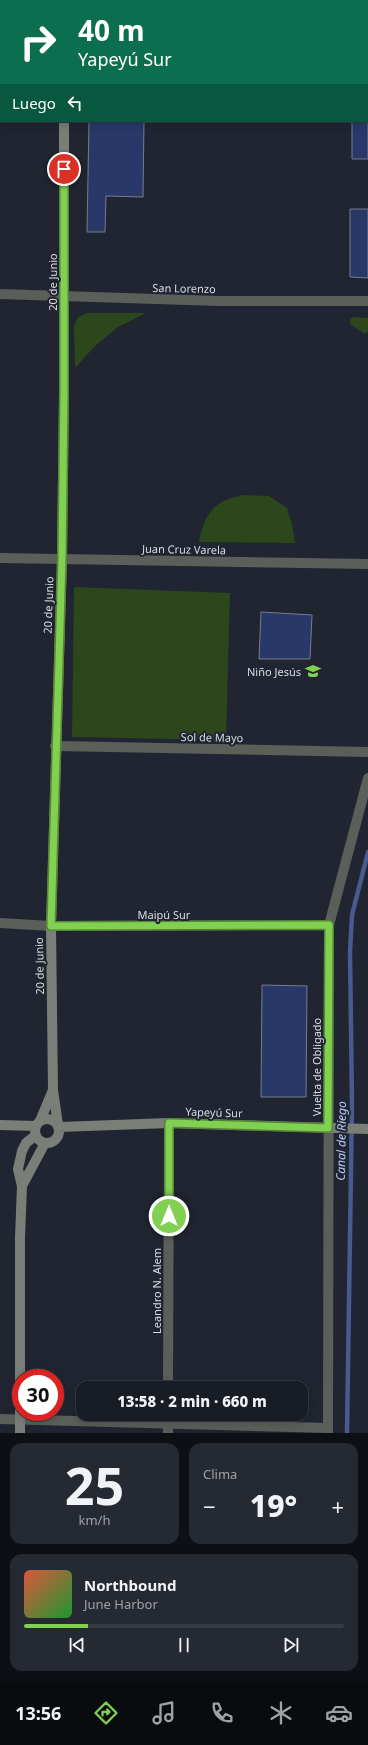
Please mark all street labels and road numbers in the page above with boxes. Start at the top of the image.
street label: 20 de Junio [45,253,60,311]
street label: San Lorenzo [152,280,216,296]
street label: Juan Cruz Varela [141,541,226,557]
street label: 20 de Junio [40,576,57,634]
street label: Sol de Mayo [181,729,244,745]
street label: Maipú Sur [138,907,191,922]
street label: 20 de Junio [31,937,47,995]
street label: Vuelta de Obligado [309,1017,324,1116]
street label: Yapeyú Sur [185,1104,243,1121]
street label: Leandro N. Alem [149,1248,164,1334]

